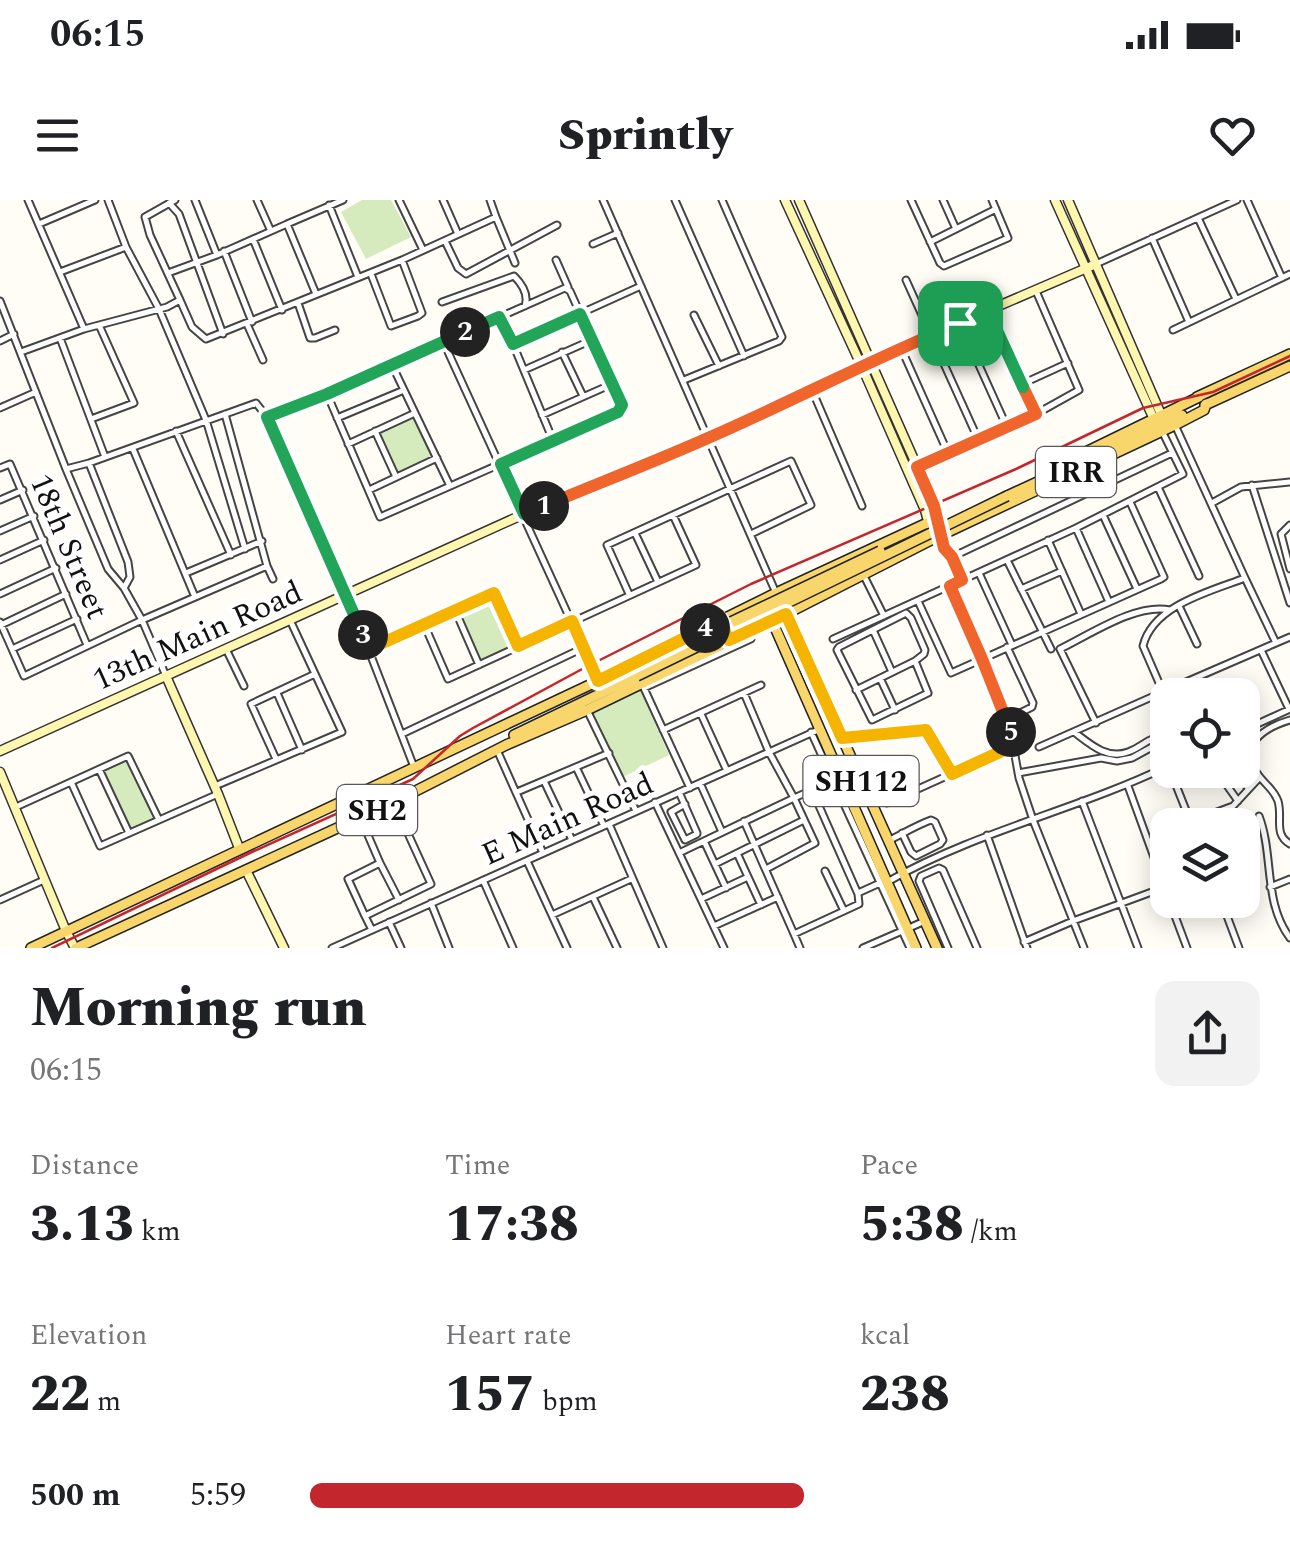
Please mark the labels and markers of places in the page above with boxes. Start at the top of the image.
pin [918,281,1003,366]
pin: 2 [440,307,490,357]
pin: 1 [519,481,569,531]
pin: 4 [680,603,730,653]
pin: 3 [338,610,388,660]
pin: 5 [986,707,1036,757]

